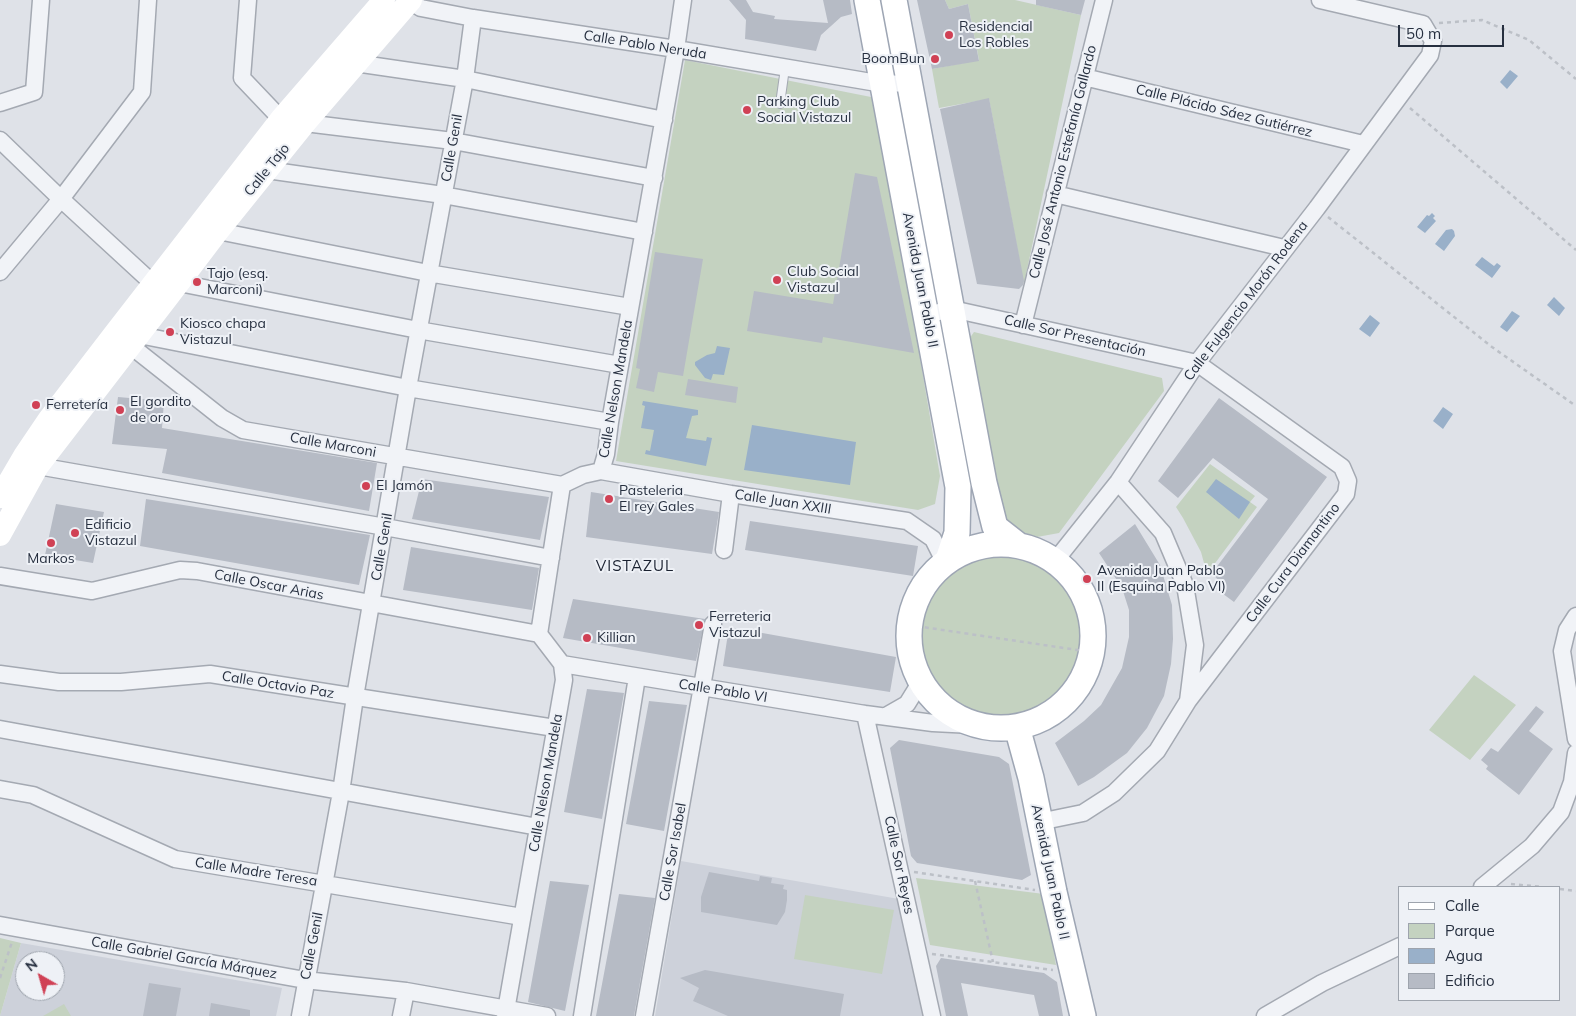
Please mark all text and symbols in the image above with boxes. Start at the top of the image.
scale bar [1401,15,1507,47]
place label: Residencial Los Robles [959,19,1033,52]
text: 50 m [1406,24,1441,43]
street label: Calle Pablo Neruda [582,27,708,63]
marker: Residencial Los Robles [943,29,955,41]
street label: Calle José Antonio Estefanía Gallardo [1026,43,1100,281]
place label: BoomBun [861,51,925,67]
marker: BoomBun [929,53,941,65]
street label: Calle Plácido Sáez Gutiérrez [1134,81,1314,141]
place label: Parking Club Social Vistazul [757,94,851,126]
marker: Parking Club Social Vistazul [741,104,753,116]
street label: Calle Genil [438,113,466,183]
street label: Calle Tajo [241,140,293,200]
street label: Avenida Juan Pablo II [899,211,941,349]
street label: Calle Fulgencio Morón Rodena [1180,218,1312,384]
place label: Club Social Vistazul [787,264,859,296]
place label: Tajo (esq. Marconi) [207,266,268,298]
marker: Club Social Vistazul [771,274,783,286]
marker: Tajo (esq. Marconi) [191,276,203,288]
street label: Calle Sor Presentación [1002,311,1148,361]
place label: Kiosco chapa Vistazul [180,316,266,348]
street label: Calle Nelson Mandela [596,318,636,460]
marker: Kiosco chapa Vistazul [164,326,176,338]
place label: El gordito de oro [130,394,191,427]
place label: Ferretería [46,397,108,413]
marker: Ferretería [30,399,42,411]
marker: El gordito de oro [114,404,126,416]
street label: Calle Marconi [289,429,377,461]
place label: El Jamón [376,478,433,494]
marker: El Jamón [360,480,372,492]
place label: Pasteleria El rey Gales [619,483,694,516]
street label: Calle Juan XXIII [733,486,833,518]
marker: Pasteleria El rey Gales [603,493,615,505]
street label: Calle Cura Diamantino [1242,500,1344,626]
street label: Calle Genil [368,512,396,582]
place label: Edificio Vistazul [85,517,137,550]
marker: Edificio Vistazul [69,527,81,539]
marker: Markos [45,537,57,549]
place label: Markos [27,551,75,567]
district label: VISTAZUL [595,557,675,575]
place label: Avenida Juan Pablo II (Esquina Pablo VI) [1097,563,1226,596]
street label: Calle Oscar Arias [213,566,325,604]
marker: Avenida Juan Pablo II (Esquina Pablo VI) [1081,573,1093,585]
place label: Ferreteria Vistazul [709,609,771,642]
marker: Ferreteria Vistazul [693,619,705,631]
place label: Killian [597,630,636,646]
marker: Killian [581,632,593,644]
street label: Calle Octavio Paz [221,668,335,702]
street label: Calle Pablo VI [677,676,769,706]
street label: Calle Nelson Mandela [526,712,566,854]
street label: Calle Sor Isabel [656,802,690,902]
street label: Avenida Juan Pablo II [1027,803,1073,941]
street label: Calle Sor Reyes [880,814,918,916]
street label: Calle Madre Teresa [194,854,318,890]
legend [1398,886,1561,1001]
text: Calle [1445,896,1479,915]
street label: Calle Genil [297,911,327,981]
text: Parque [1445,921,1495,940]
street label: Calle Gabriel García Márquez [90,933,278,983]
text: Agua [1445,946,1483,965]
north arrow [15,951,65,1001]
text: N [22,955,41,975]
text: Edificio [1445,971,1495,990]

